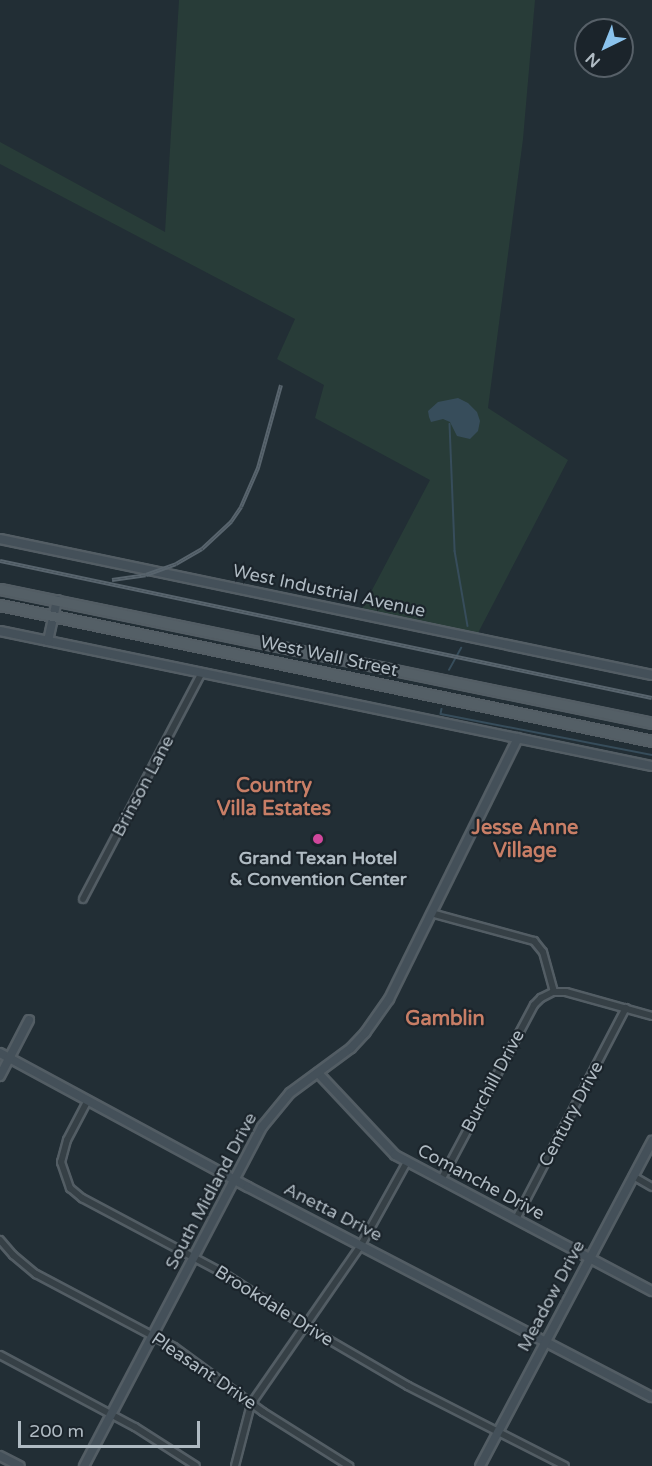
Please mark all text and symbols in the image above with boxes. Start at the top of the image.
north arrow [574,18,634,78]
text: N [582,48,605,71]
street label: West Industrial Avenue [231,560,427,622]
street label: West Wall Street [258,631,400,681]
street label: Brinson Lane [107,732,179,840]
district label: Country Villa Estates [217,774,331,821]
district label: Jesse Anne Village [472,816,578,863]
marker: Grand Texan Hotel & Convention Center [311,832,325,846]
place label: Grand Texan Hotel & Convention Center [229,848,407,890]
district label: Gamblin [405,1007,485,1031]
street label: Burchill Drive [457,1026,529,1136]
street label: Century Drive [534,1057,608,1171]
street label: South Midland Drive [161,1109,261,1273]
street label: Comanche Drive [414,1139,548,1225]
street label: Anetta Drive [280,1178,386,1246]
street label: Meadow Drive [513,1237,589,1355]
street label: Brookdale Drive [211,1261,337,1351]
street label: Pleasant Drive [147,1328,261,1414]
scale bar [21,1409,202,1447]
text: 200 m [29,1420,84,1442]

